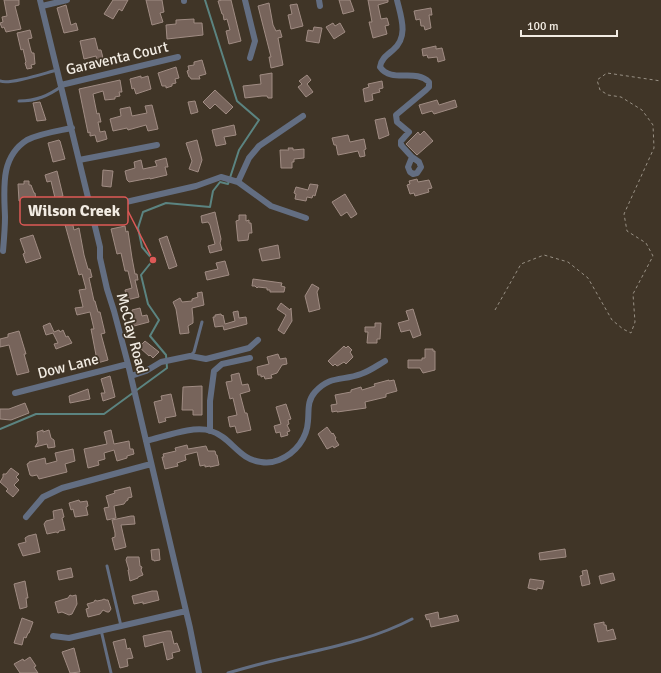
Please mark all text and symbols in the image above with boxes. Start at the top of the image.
scale bar [521,12,617,38]
text: 100 m [527,19,559,34]
street label: Garaventa Court [64,37,170,79]
callout: Wilson Creek [20,197,128,225]
text: Wilson Creek [28,201,121,221]
street label: McClay Road [113,291,151,375]
street label: Dow Lane [36,350,100,382]

